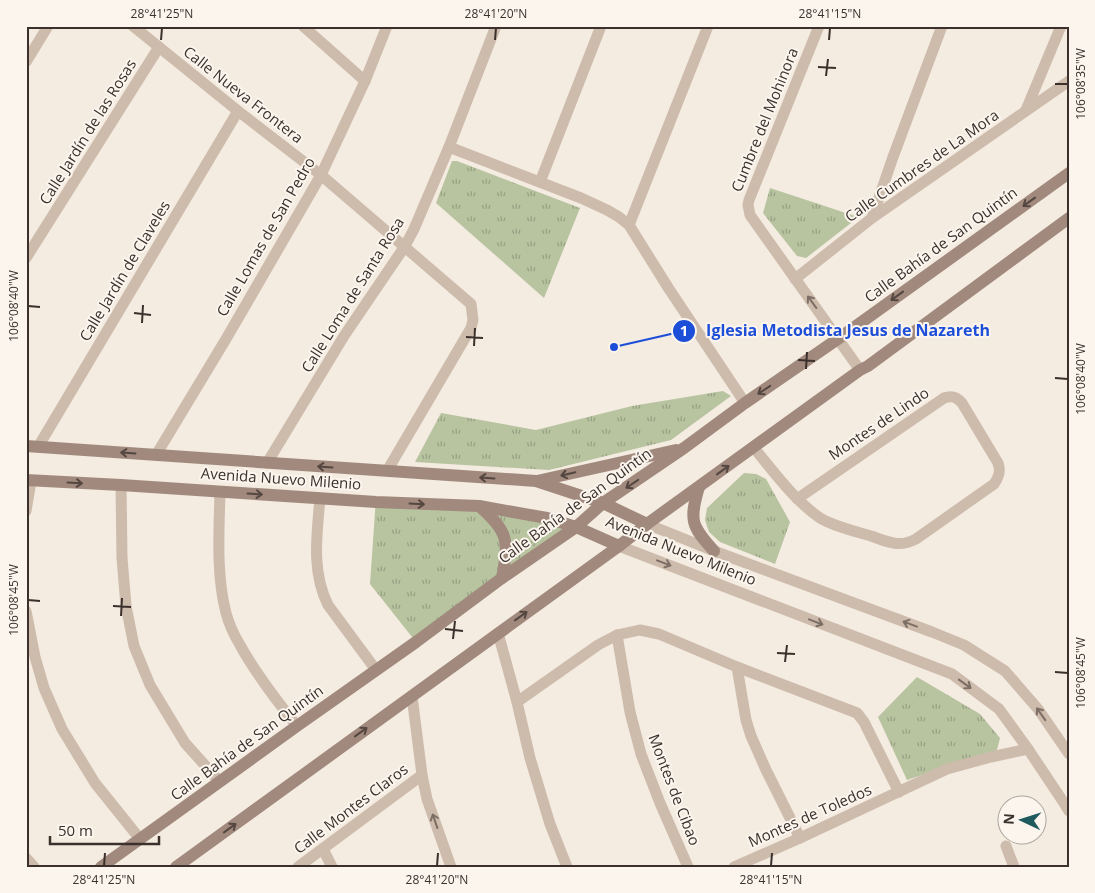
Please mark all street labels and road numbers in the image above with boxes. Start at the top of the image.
street label: Calle Nueva Frontera [180,41,308,147]
street label: Cumbre del Mohinora [726,45,802,195]
street label: Calle Jardín de las Rosas [34,55,140,208]
street label: Calle Cumbres de La Mora [841,104,1002,226]
street label: Calle Lomas de San Pedro [211,153,319,320]
street label: Calle Bahía de San Quintín [860,182,1021,306]
street label: Calle Jardín de Claveles [74,197,174,344]
street label: Calle Loma de Santa Rosa [296,213,408,376]
street label: Montes de Lindo [824,382,933,464]
street label: Calle Bahía de San Quintín [494,443,655,567]
street label: Avenida Nuevo Milenio [200,462,362,494]
street label: Avenida Nuevo Milenio [603,511,760,589]
street label: Calle Bahía de San Quintín [166,680,327,804]
street label: Montes de Cibao [644,731,705,848]
street label: Calle Montes Claros [289,759,412,858]
street label: Montes de Toledos [745,779,874,851]

